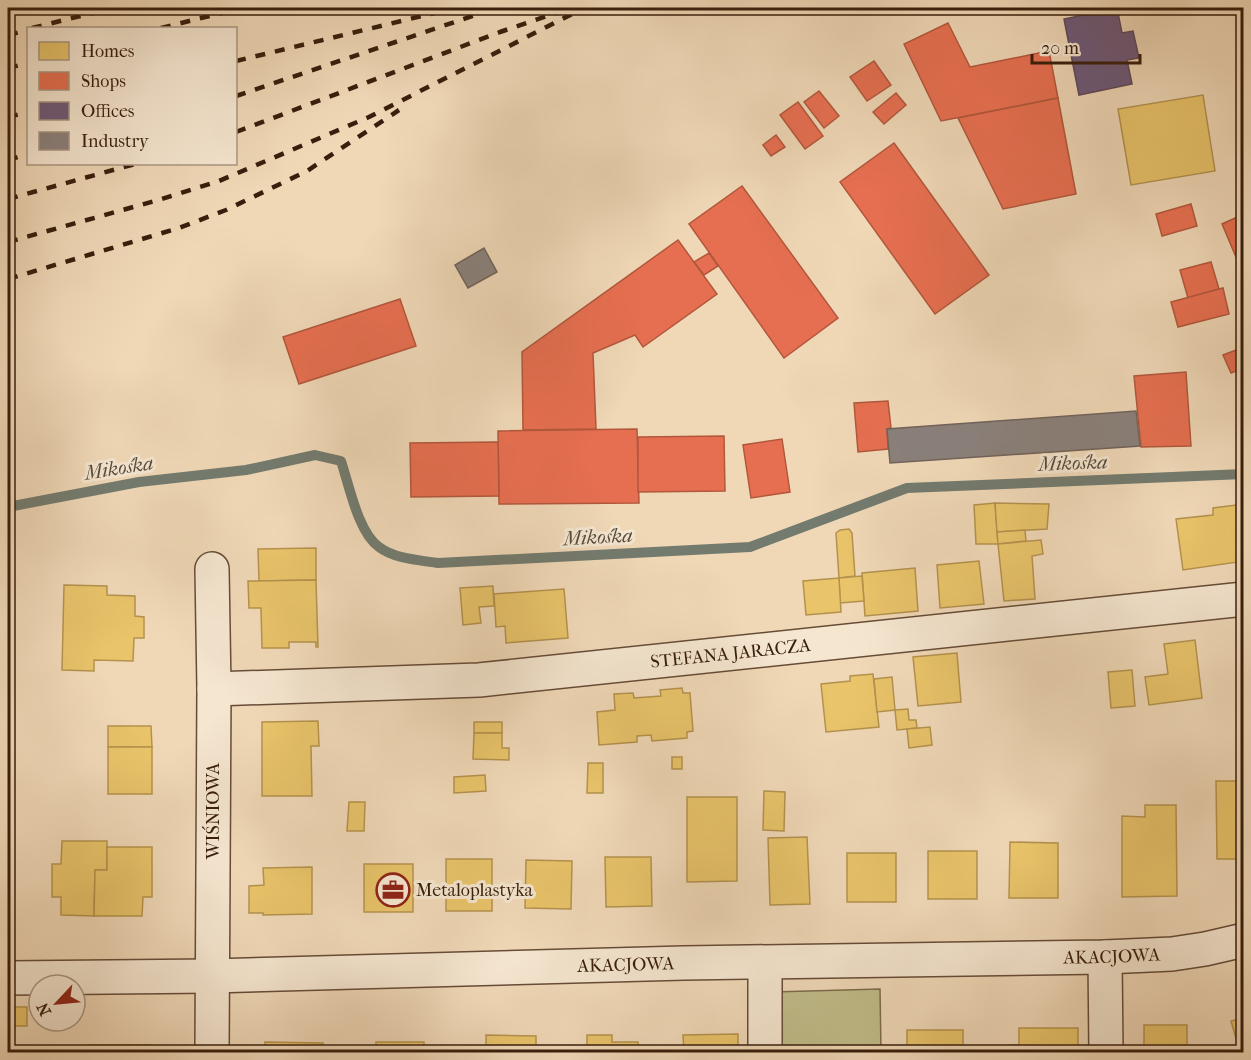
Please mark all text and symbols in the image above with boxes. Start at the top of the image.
legend [27,27,237,165]
scale bar [1032,27,1140,65]
text: 20 m [1041,38,1079,59]
text: Homes [81,41,135,62]
text: Shops [81,71,126,92]
text: Offices [81,101,135,122]
text: Industry [81,131,150,152]
water label: Mikośka [1036,450,1108,476]
water label: Mikośka [81,451,155,485]
water label: Mikośka [561,524,633,550]
street label: STEFANA JARACZA [649,634,812,672]
street label: WIŚNIOWA [202,762,224,860]
office icon: Metaloplastyka [375,872,411,908]
place label: Metaloplastyka [416,880,533,901]
street label: AKACJOWA [1062,944,1161,968]
street label: AKACJOWA [576,953,675,976]
north arrow [27,973,87,1033]
text: N [32,999,55,1019]

